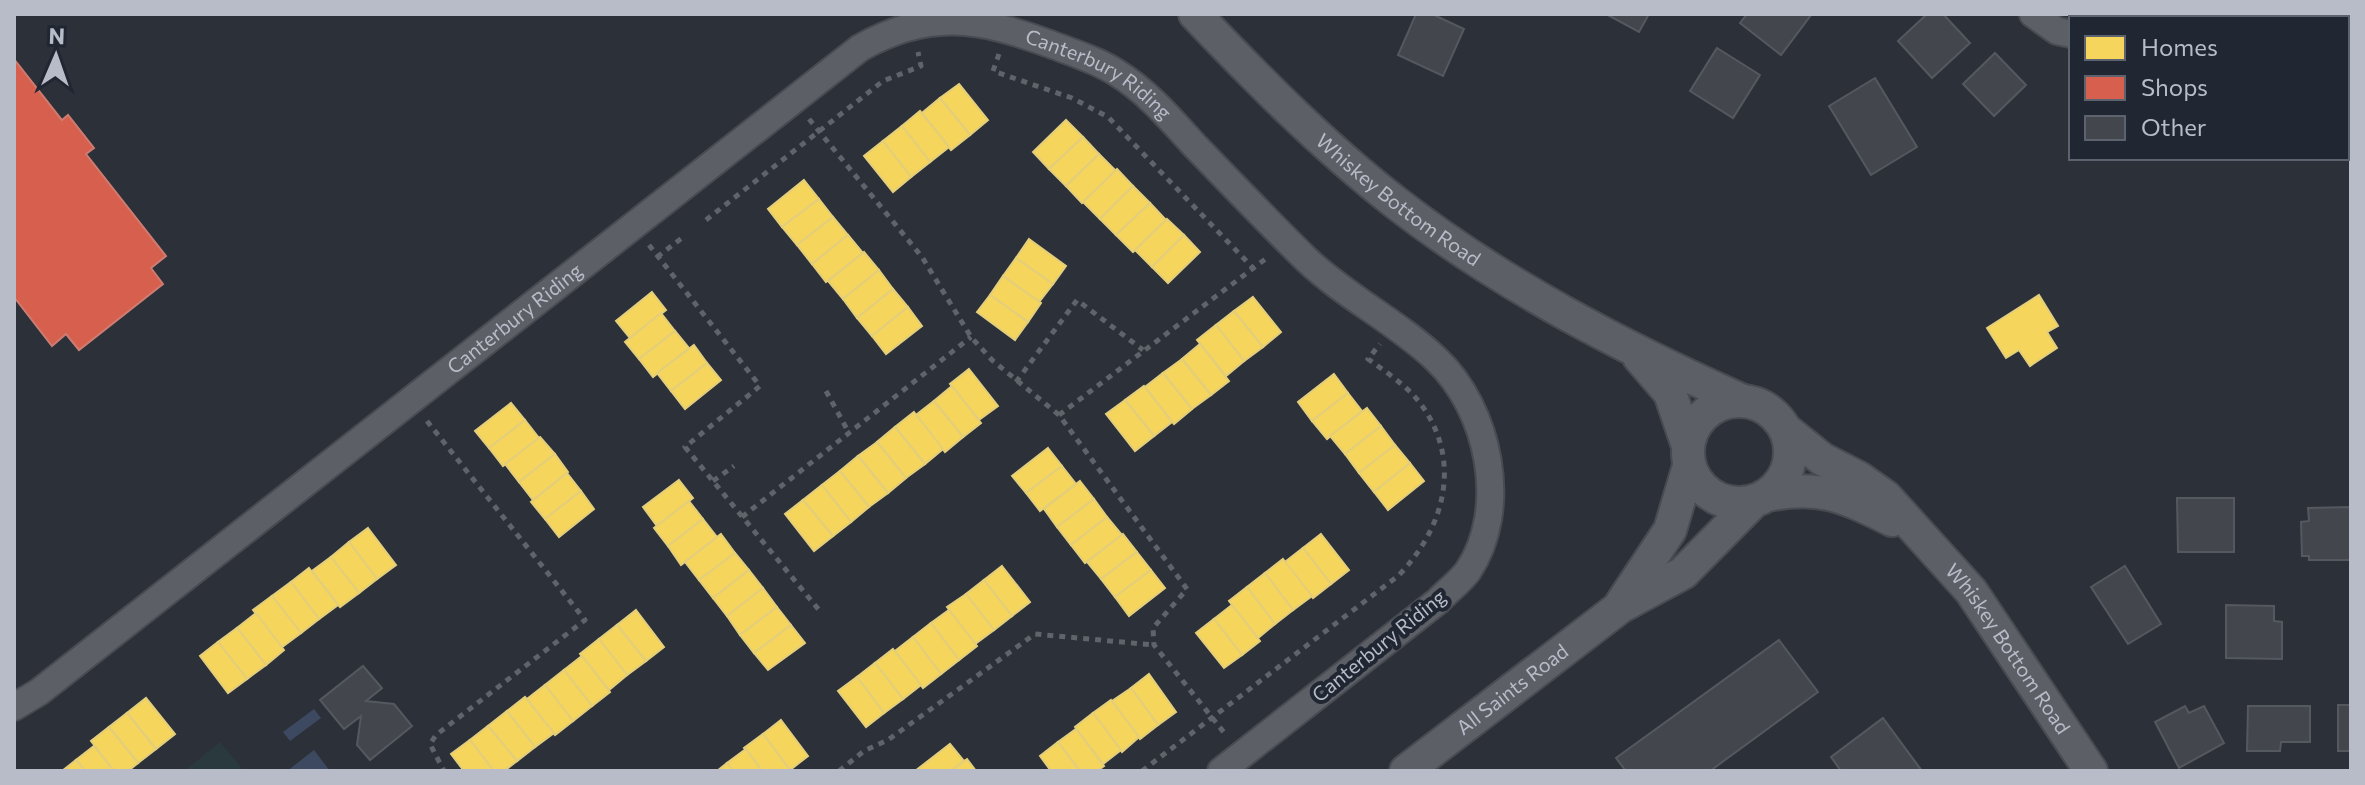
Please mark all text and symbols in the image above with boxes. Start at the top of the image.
north arrow [16,16,96,96]
legend [2069,16,2349,160]
text: N [48,22,65,49]
street label: Canterbury Riding [1023,23,1177,124]
text: Homes [2141,32,2218,61]
text: Shops [2141,72,2208,101]
text: Other [2141,112,2207,141]
street label: Whiskey Bottom Road [1312,128,1485,270]
street label: Canterbury Riding [442,257,587,378]
street label: Whiskey Bottom Road [1941,558,2076,738]
street label: Canterbury Riding [1307,584,1450,706]
street label: All Saints Road [1451,638,1572,739]

